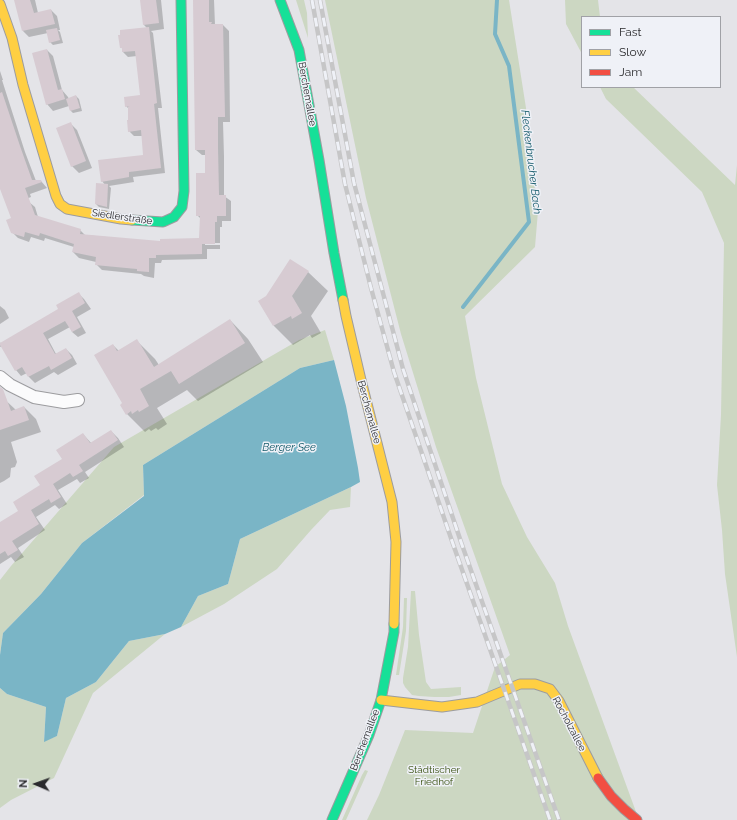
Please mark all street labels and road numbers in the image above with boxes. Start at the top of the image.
street label: Berchemallee [295,61,319,127]
street label: Siedlerstraße [91,207,153,227]
street label: Berchemallee [355,379,383,445]
street label: Rocholzallee [550,695,588,753]
street label: Berchemallee [348,708,382,772]

